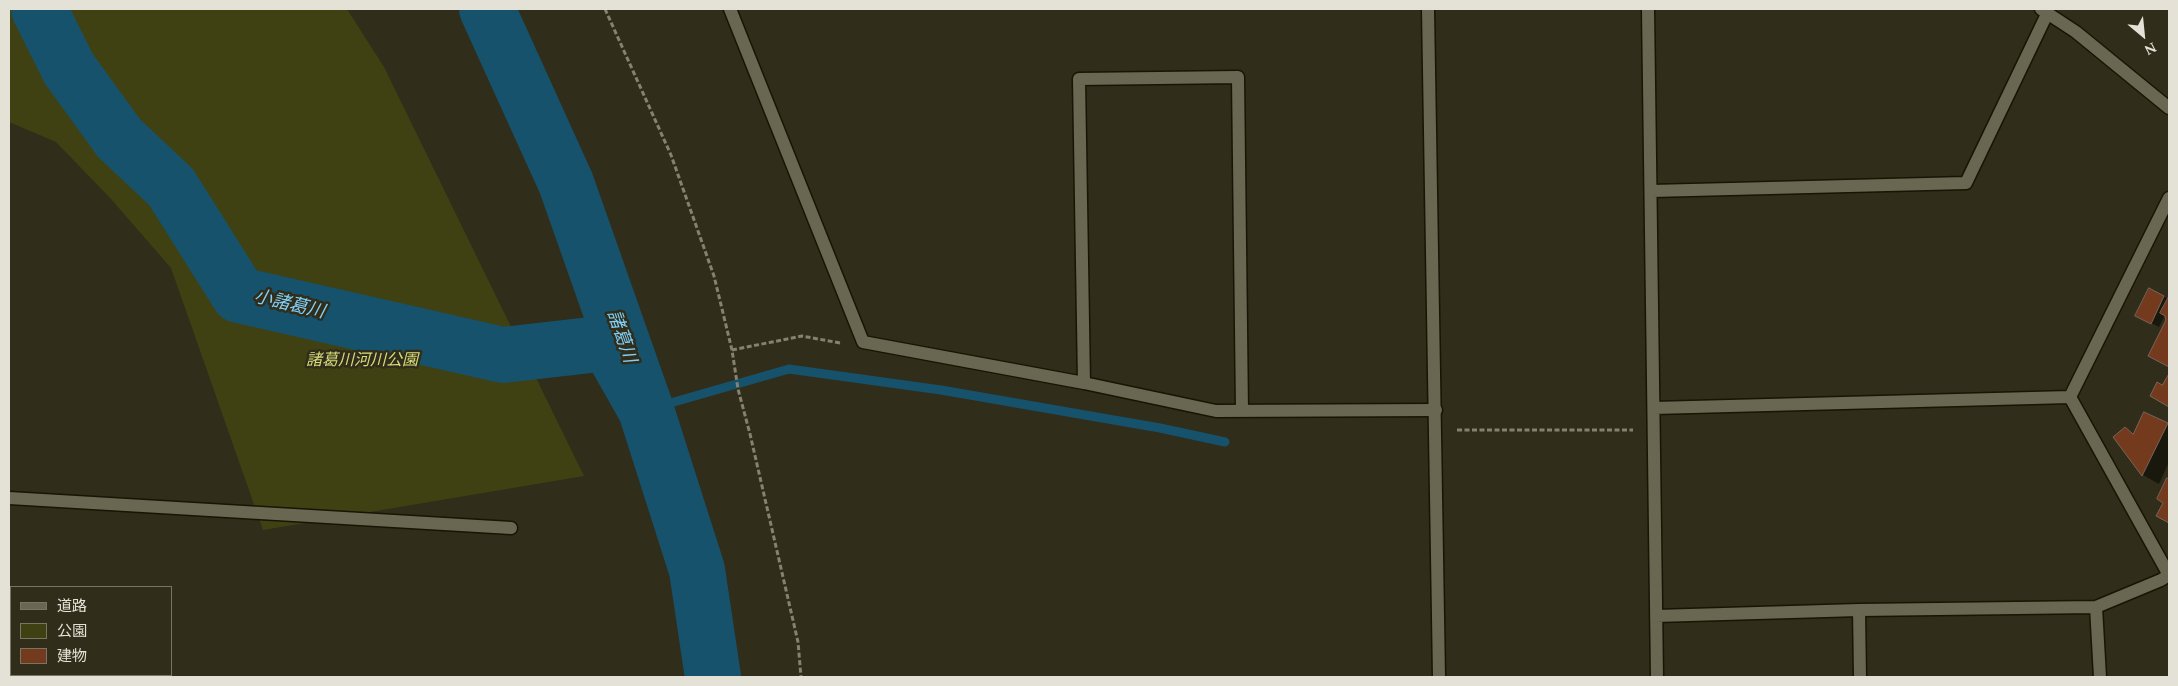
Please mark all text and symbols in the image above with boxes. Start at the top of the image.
north arrow [2118,10,2168,60]
text: N [2140,37,2160,61]
water label: 小諸葛川 [251,287,327,325]
water label: 諸葛川 [601,308,639,366]
park label: 諸葛川河川公園 [306,352,418,372]
legend [10,586,172,676]
text: 道路 [57,595,87,618]
text: 公園 [57,620,87,643]
text: 建物 [57,645,87,668]

